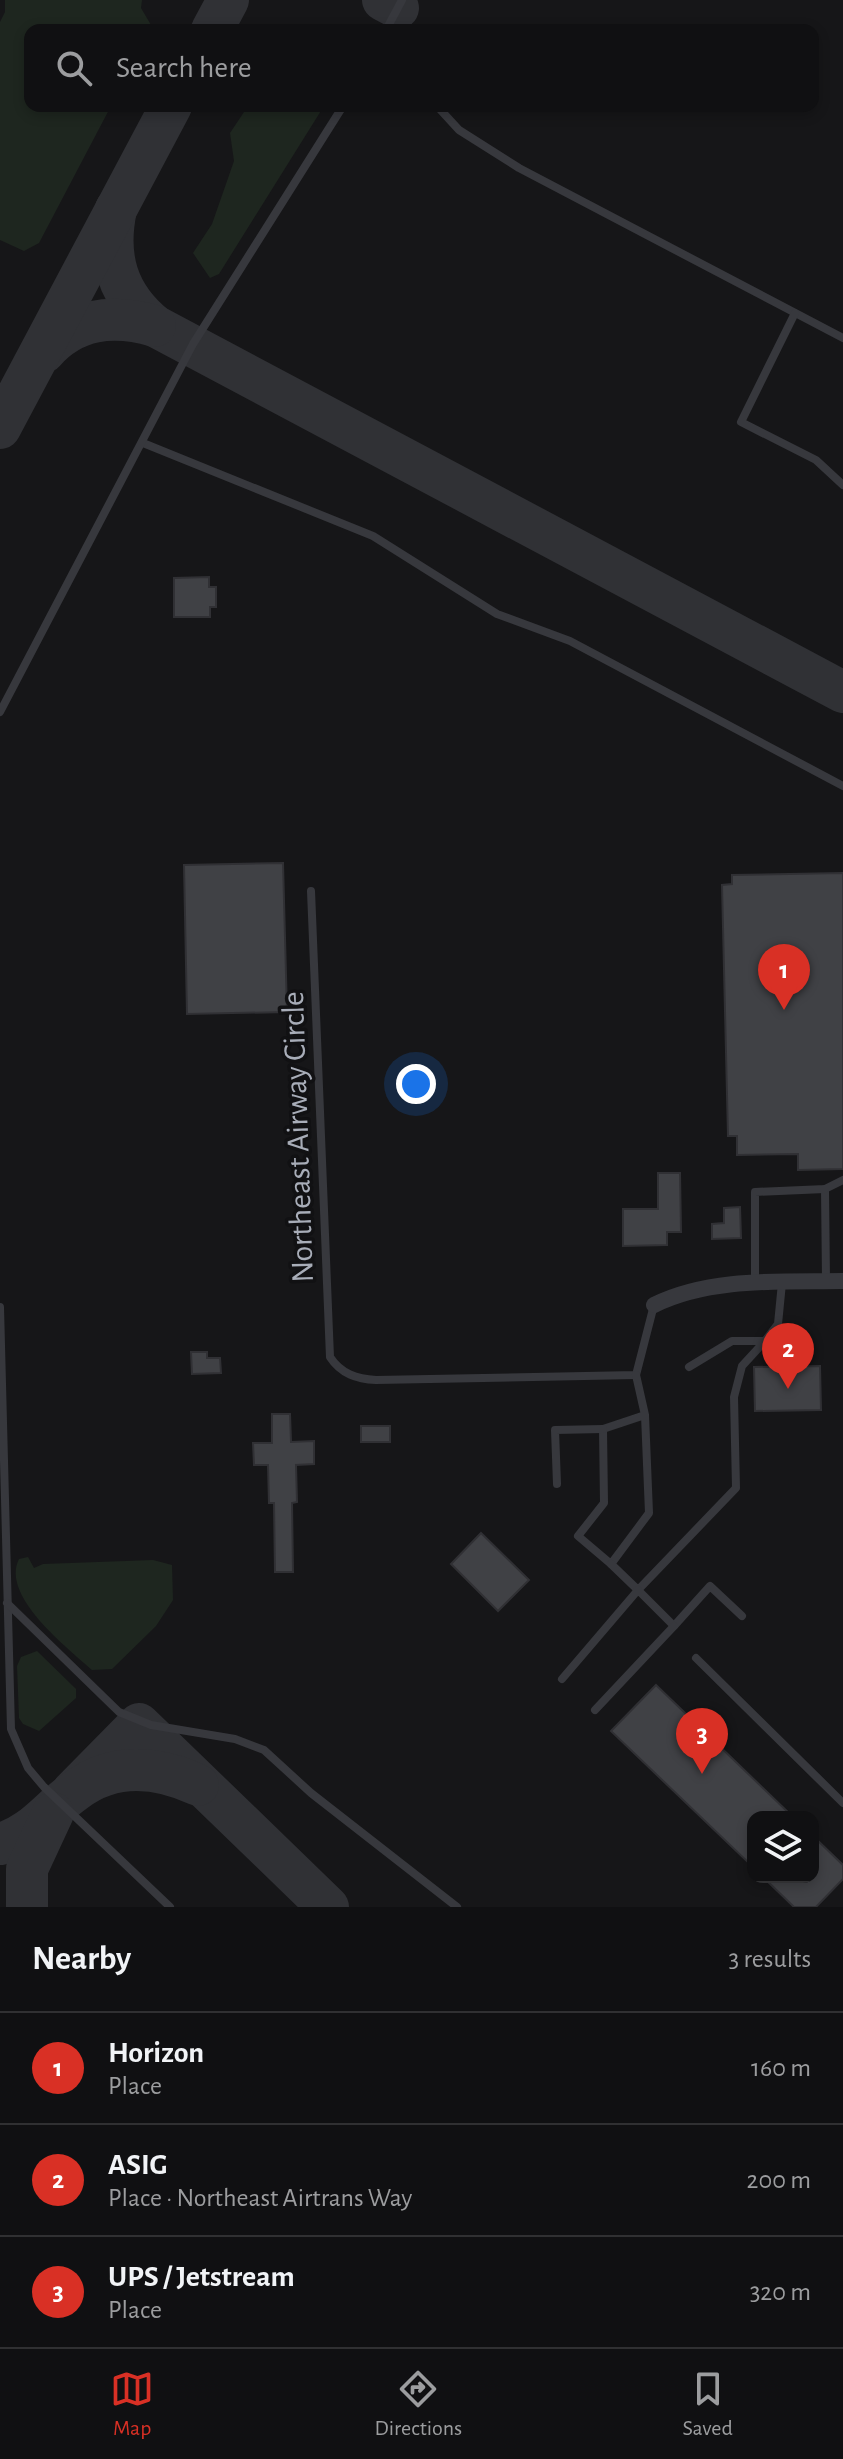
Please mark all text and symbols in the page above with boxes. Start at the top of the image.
search box [24,24,819,112]
icon: search [52,46,96,90]
text: Search here [116,53,252,83]
pin: 1 [758,944,810,1010]
street label: Northeast Airway Circle [277,991,319,1283]
your location [396,1064,436,1104]
pin: 2 [762,1323,814,1389]
pin: 3 [676,1708,728,1774]
map controls [747,1811,819,1883]
button: layers [747,1811,819,1883]
text: Nearby [32,1942,131,1976]
text: 3 results [728,1946,811,1972]
text: Horizon [108,2038,204,2068]
text: 1 [53,2055,63,2081]
text: 160 m [751,2055,811,2081]
text: Place [108,2073,162,2099]
text: ASIG [108,2150,167,2180]
text: 2 [52,2167,64,2193]
text: 200 m [747,2167,811,2193]
text: Place · Northeast Airtrans Way [108,2185,412,2211]
text: UPS / Jetstream [108,2262,295,2292]
text: 3 [52,2279,64,2305]
text: 320 m [750,2279,811,2305]
text: Place [108,2297,162,2323]
tab: Map [110,2367,154,2441]
tab: Directions [374,2367,462,2441]
tab: Saved [682,2367,733,2441]

